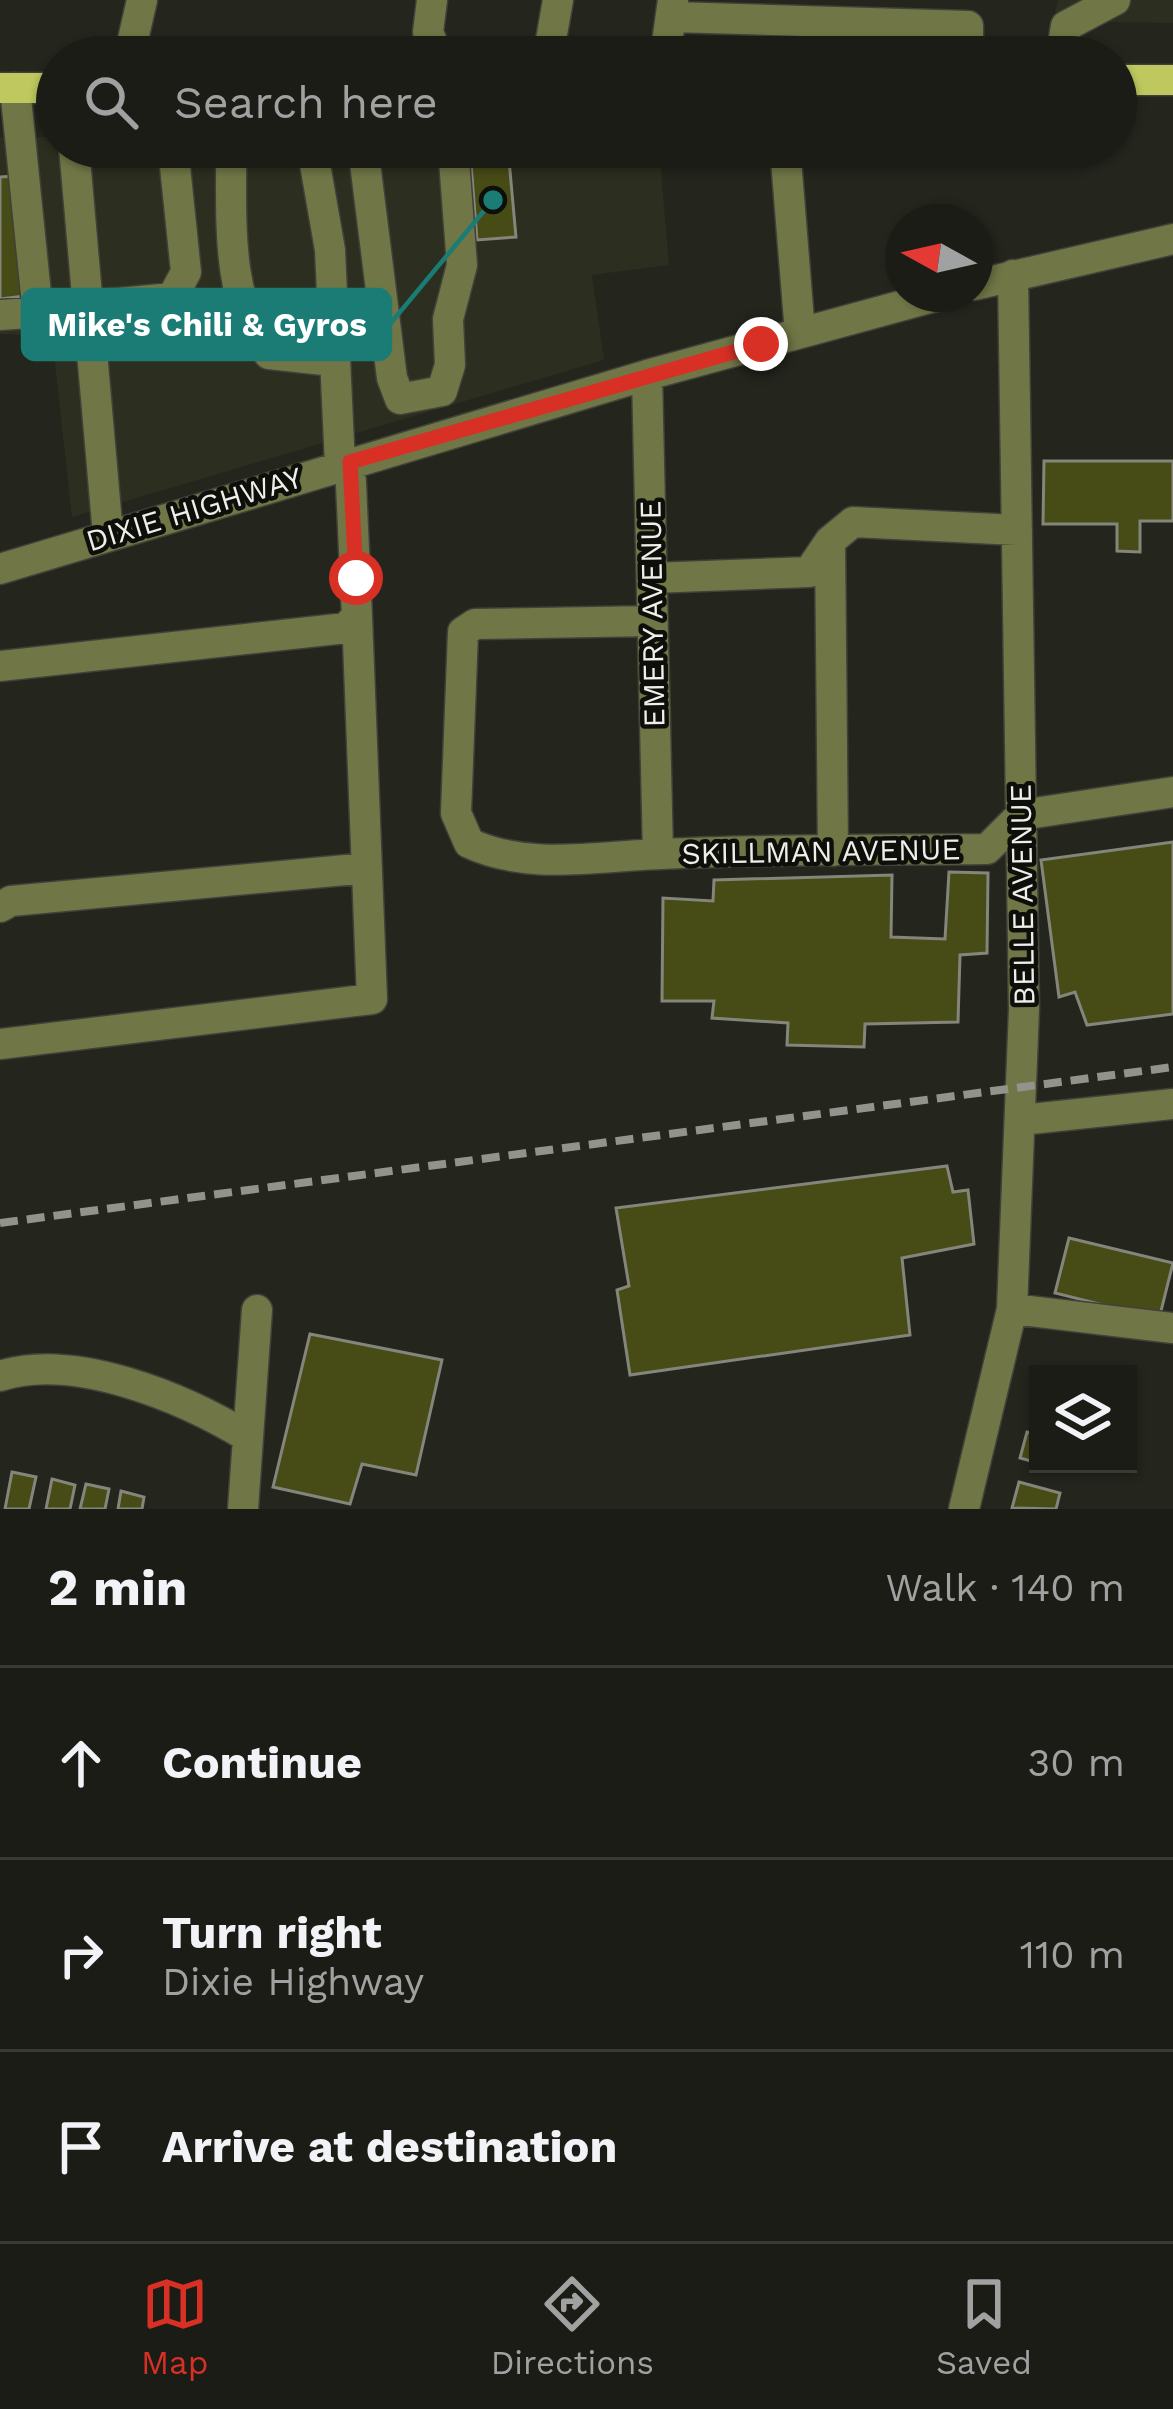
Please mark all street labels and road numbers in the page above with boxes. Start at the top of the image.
street label: DIXIE HIGHWAY [82,460,306,558]
street label: EMERY AVENUE [633,500,671,728]
street label: BELLE AVENUE [1003,784,1041,1006]
street label: SKILLMAN AVENUE [681,831,961,871]

